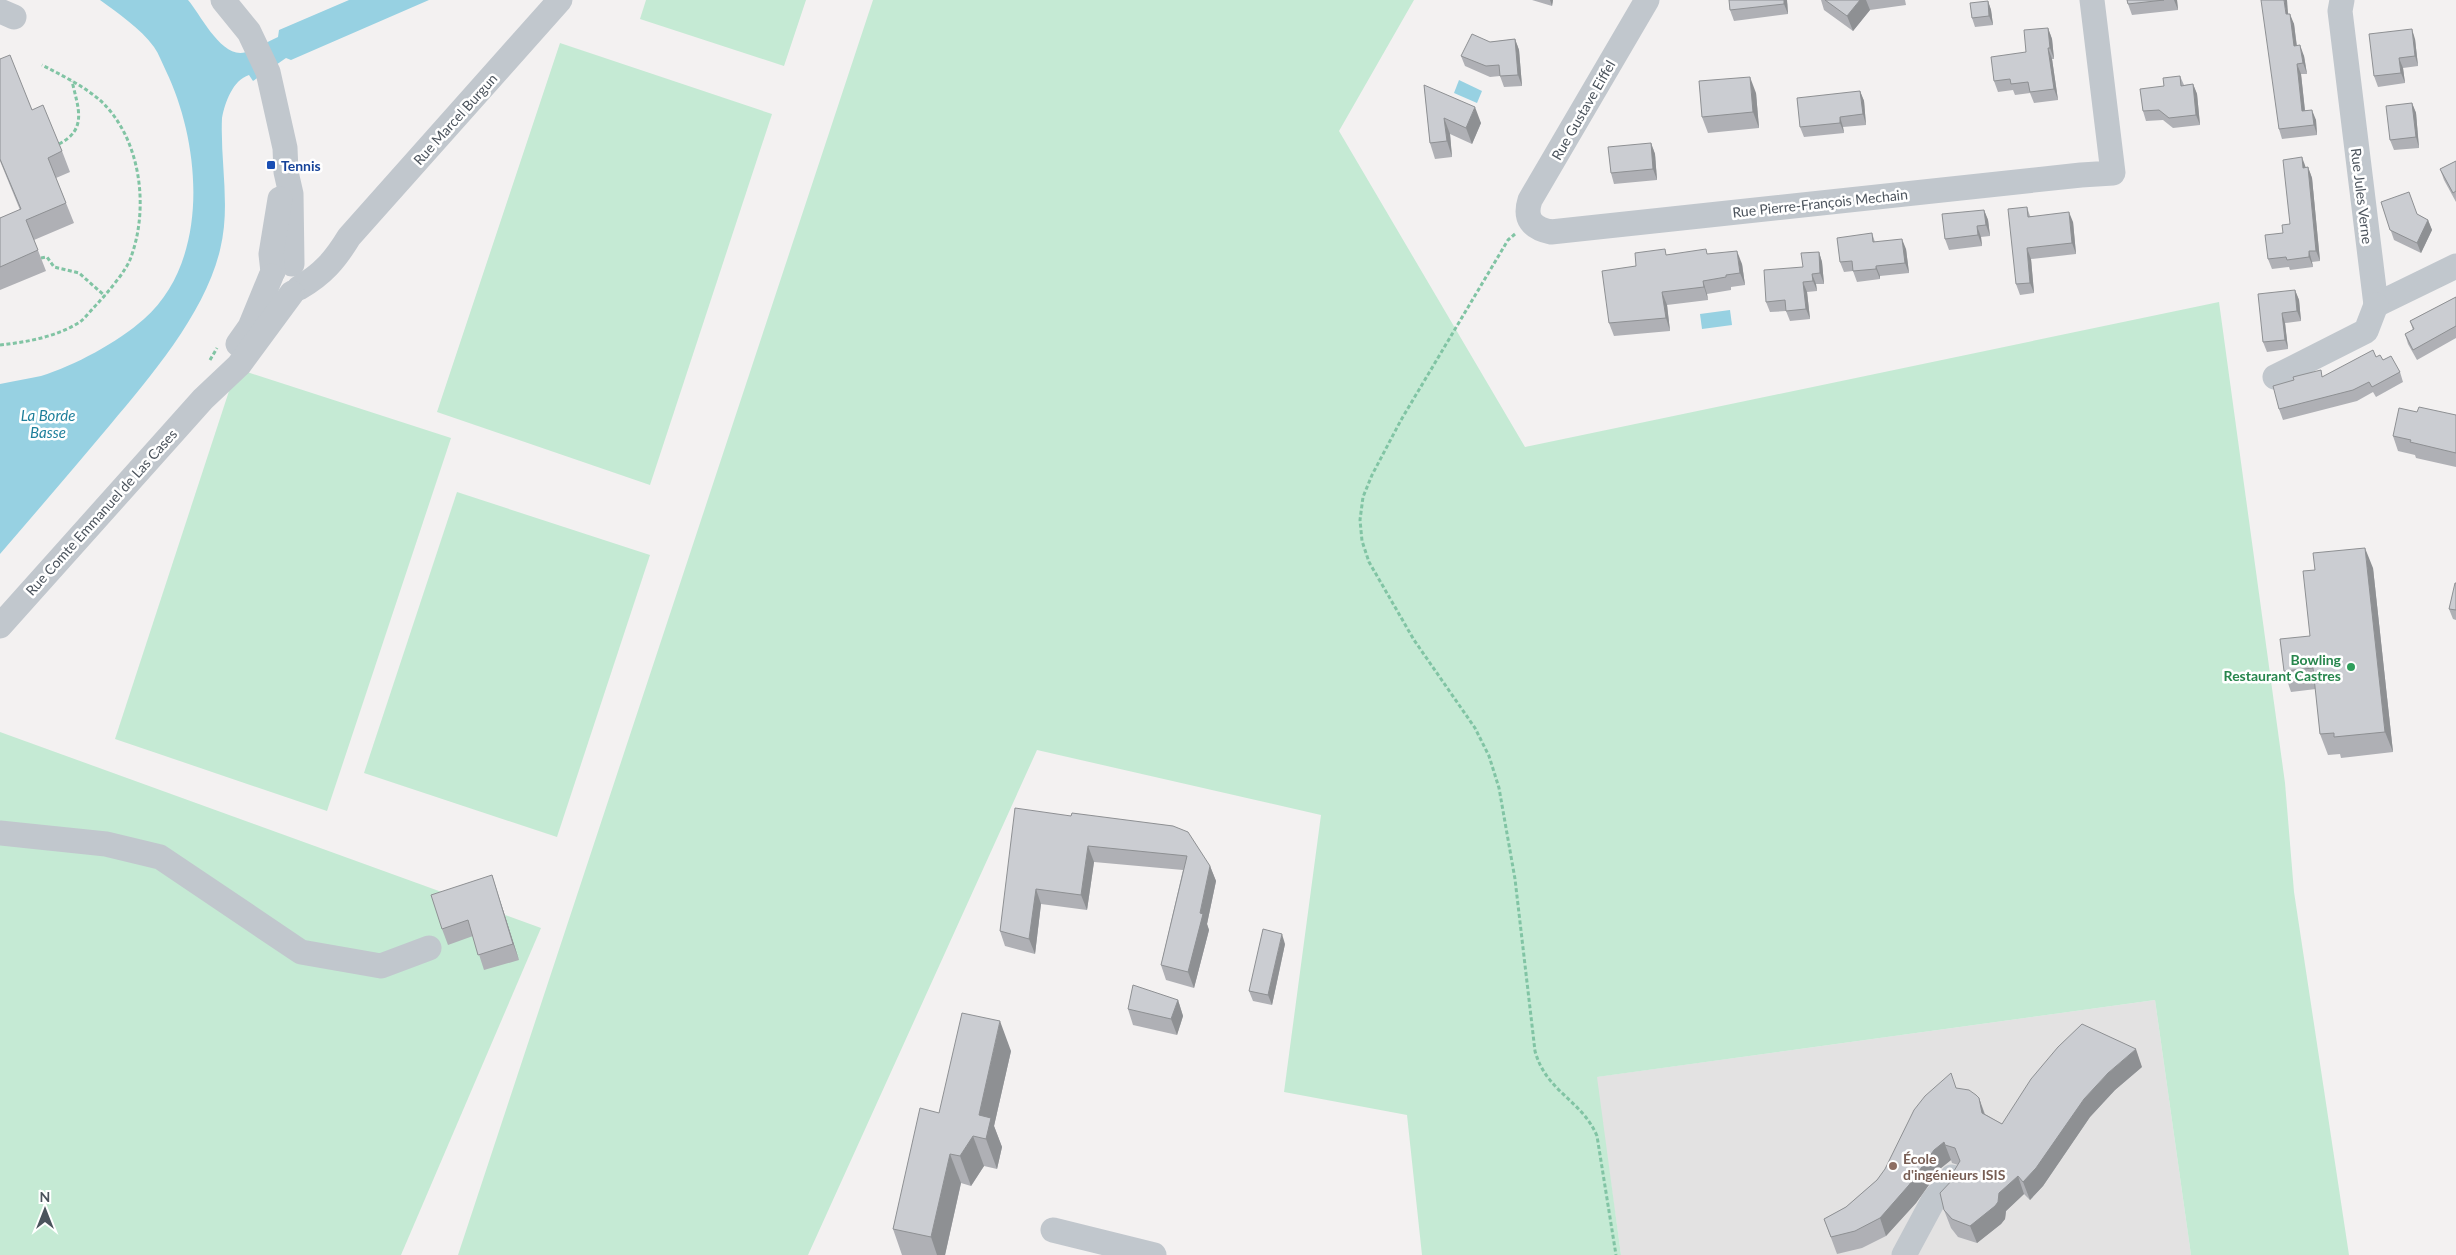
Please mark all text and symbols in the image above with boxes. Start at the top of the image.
street label: Rue Gustave Eiffel [1548,57,1618,163]
street label: Rue Marcel Burgun [409,70,501,168]
street label: Rue Jules Verne [2348,147,2376,245]
place label: Tennis [281,157,321,174]
marker: Tennis [265,159,277,171]
street label: Rue Pierre-François Mechain [1731,185,1909,221]
water label: La Borde Basse [21,406,75,441]
street label: Rue Comte Emmanuel de Las Cases [22,425,180,599]
place label: Bowling Restaurant Castres [2224,651,2342,684]
marker: Bowling Restaurant Castres [2345,661,2357,673]
place label: École d'ingénieurs ISIS [1903,1150,2006,1183]
marker: École d'ingénieurs ISIS [1887,1160,1899,1172]
north arrow [20,1185,70,1235]
text: N [40,1188,50,1205]

